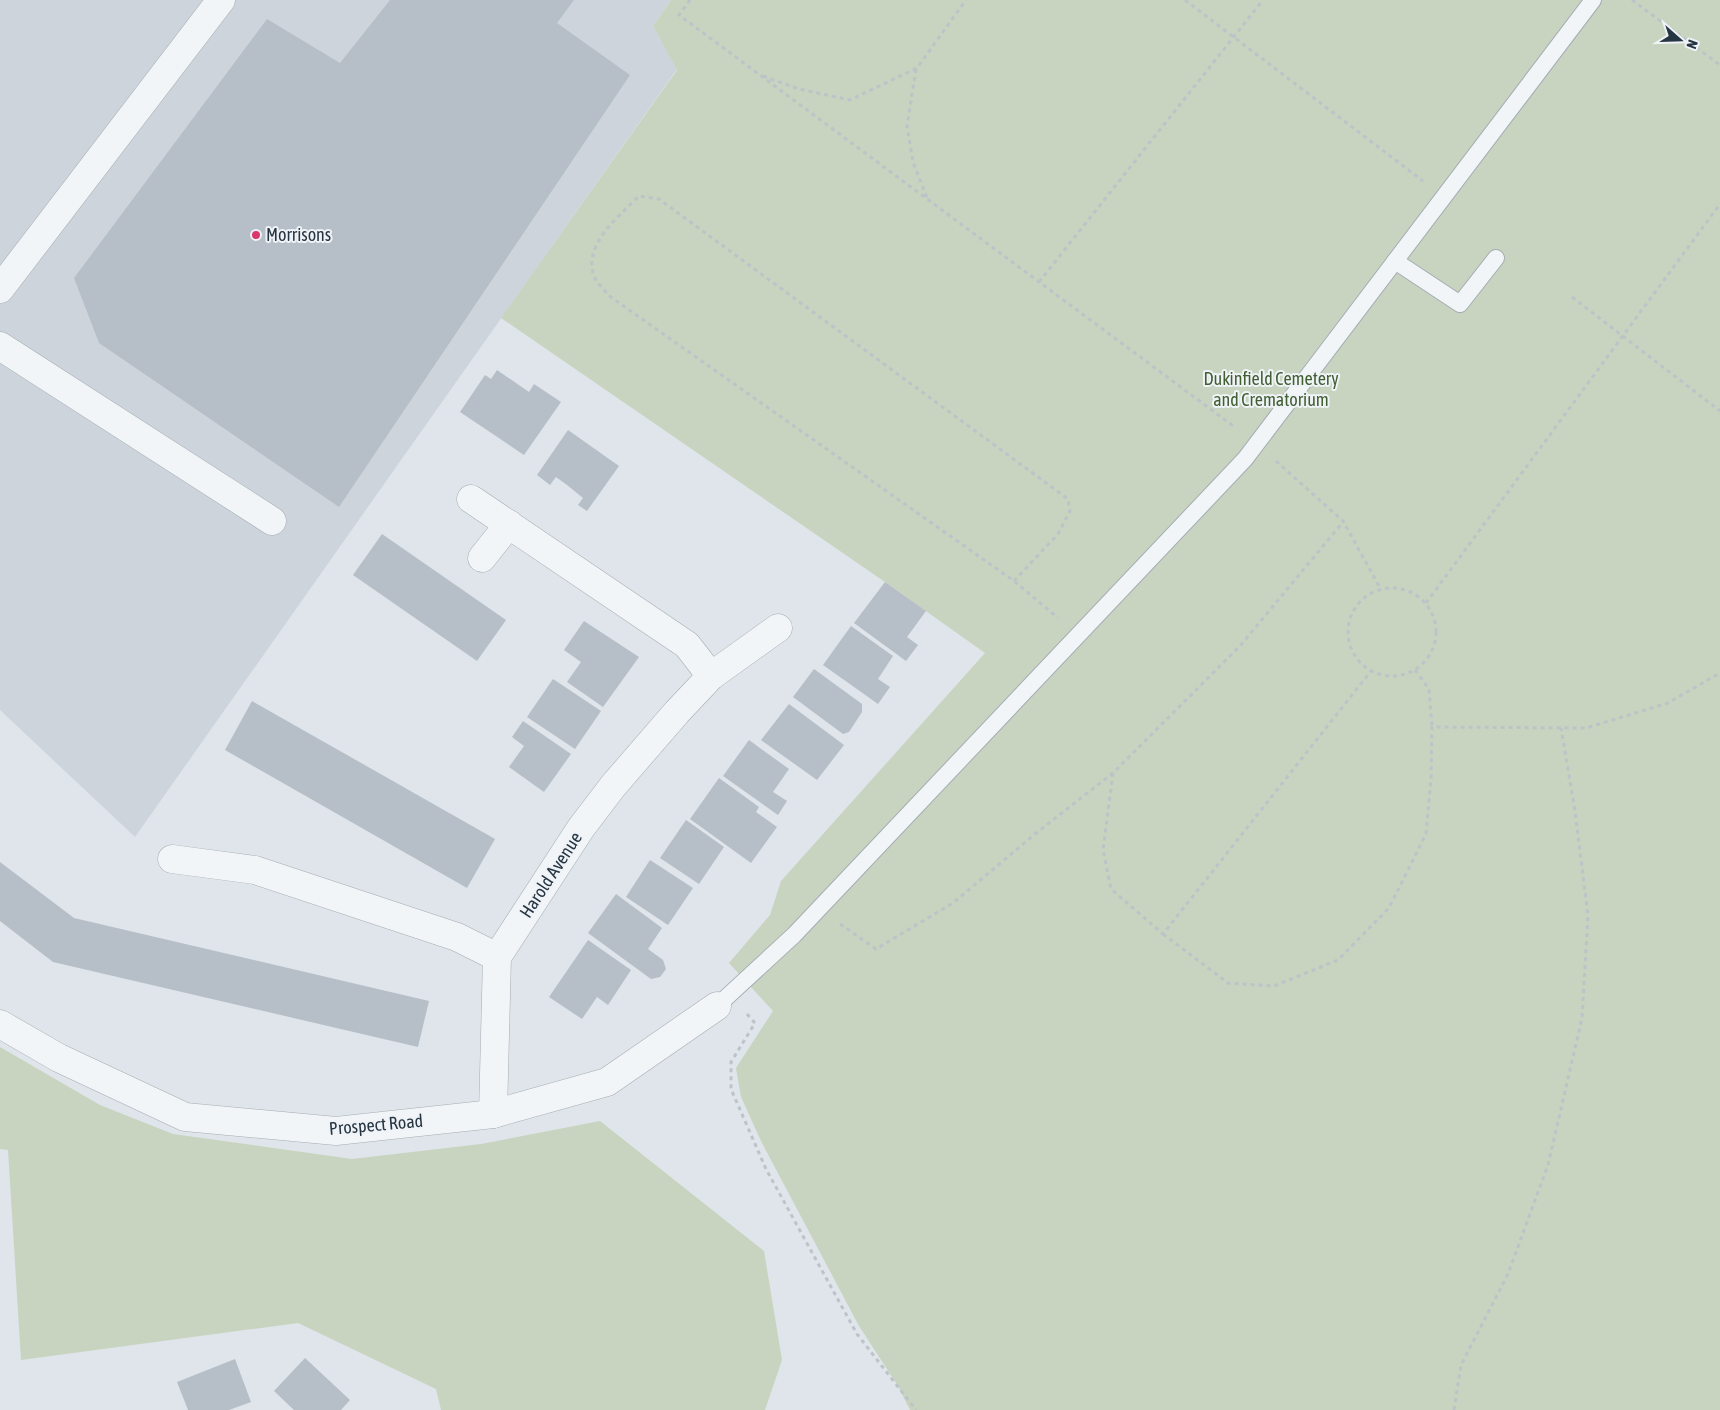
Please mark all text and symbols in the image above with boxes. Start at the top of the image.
north arrow [1655,15,1705,65]
text: N [1683,38,1701,51]
place label: Morrisons [266,224,331,245]
marker: Morrisons [250,229,262,241]
park label: Dukinfield Cemetery and Crematorium [1203,368,1339,410]
street label: Harold Avenue [515,828,586,922]
street label: Prospect Road [328,1110,424,1139]

